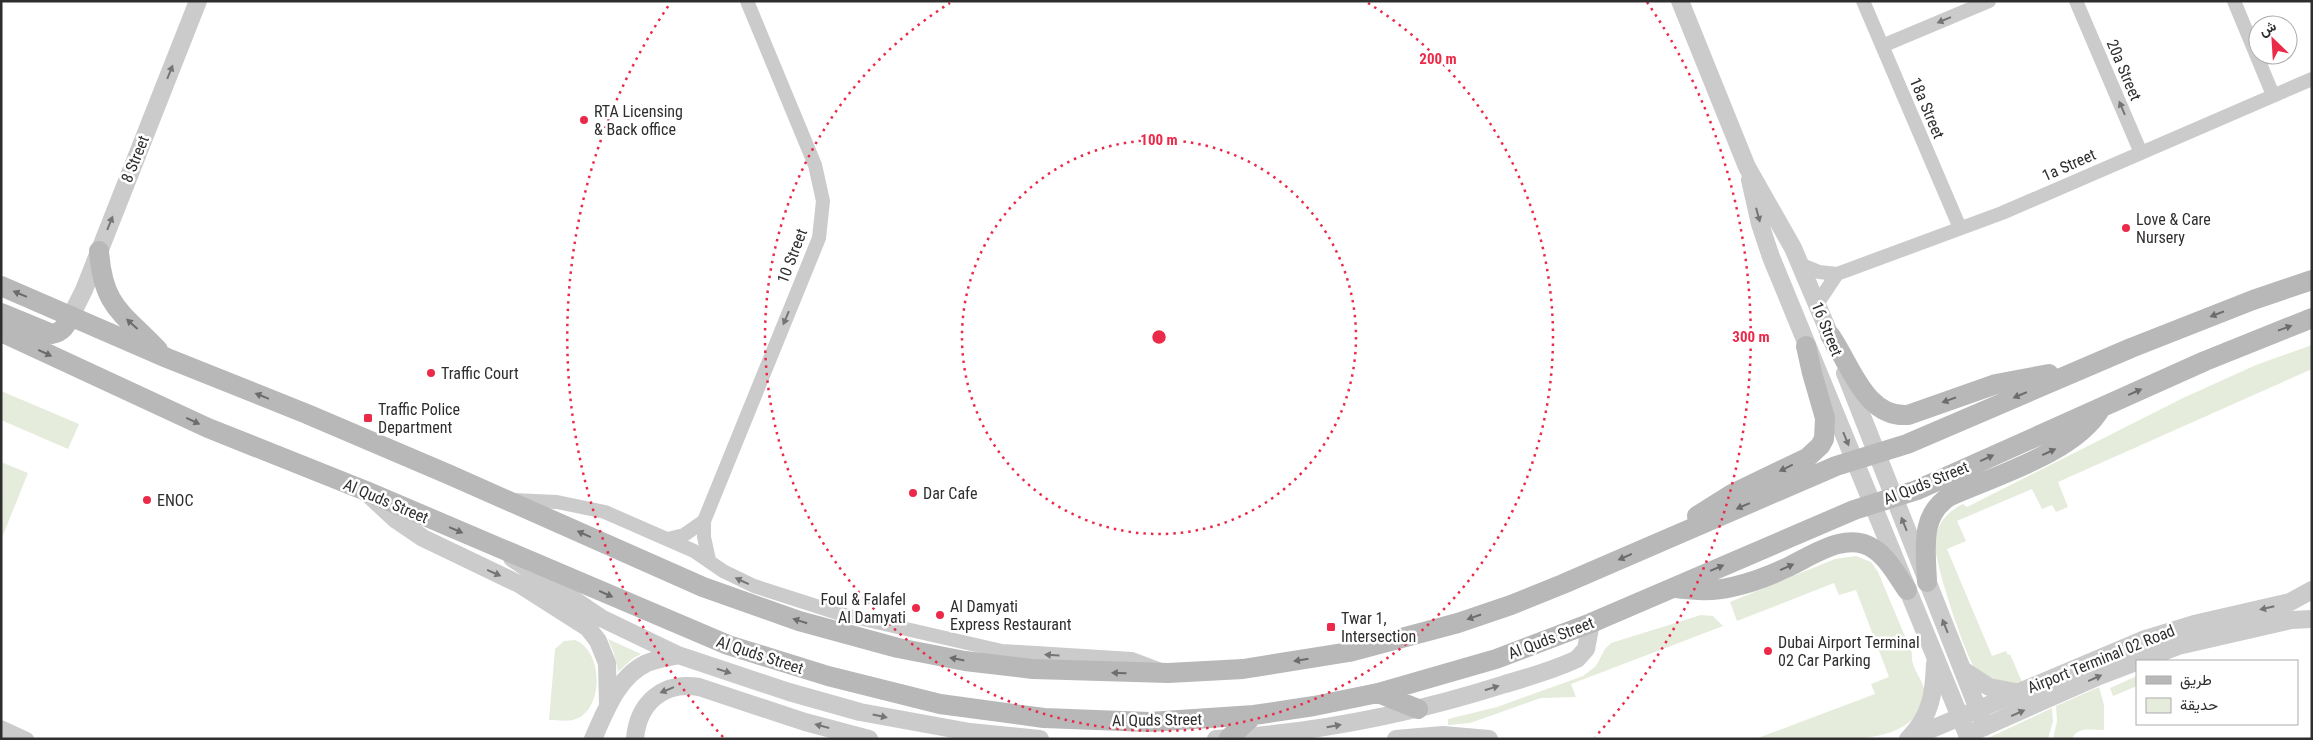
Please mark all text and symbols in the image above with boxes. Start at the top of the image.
north arrow [2248,15,2298,65]
one-way arrow [1936,16,1951,24]
text: ش [2256,17,2279,40]
street label: 20a Street [2103,37,2145,104]
text: 200 m [1419,50,1457,68]
one-way arrow [166,64,174,79]
street label: 18a Street [1906,75,1948,142]
one-way arrow [2117,101,2125,115]
place label: RTA Licensing & Back office [594,102,683,139]
marker: RTA Licensing & Back office [578,114,590,126]
text: 100 m [1140,131,1178,149]
street label: 8 Street [117,132,153,185]
street label: 1a Street [2039,145,2099,185]
one-way arrow [1754,208,1762,223]
place label: Love & Care Nursery [2136,210,2211,247]
one-way arrow [106,215,114,230]
marker: Love & Care Nursery [2120,222,2132,234]
street label: 10 Street [773,226,811,286]
one-way arrow [13,290,27,298]
street label: 16 Street [1808,299,1847,359]
one-way arrow [782,311,790,326]
one-way arrow [2209,311,2224,318]
one-way arrow [126,318,138,330]
one-way arrow [2277,324,2292,331]
centre of rings [1150,328,1168,346]
text: 300 m [1732,328,1770,346]
one-way arrow [38,349,52,357]
place label: Traffic Court [441,364,519,383]
marker: Traffic Court [425,367,437,379]
one-way arrow [2128,388,2142,396]
one-way arrow [254,392,269,400]
one-way arrow [2013,392,2027,400]
one-way arrow [1941,397,1956,404]
place label: Traffic Police Department [378,400,460,437]
marker: Traffic Police Department [362,412,374,424]
one-way arrow [186,418,200,426]
one-way arrow [1843,431,1851,446]
one-way arrow [2042,448,2056,456]
one-way arrow [1980,454,1994,462]
street label: Al Quds Street [1881,457,1972,509]
one-way arrow [1779,464,1794,472]
street label: Al Quds Street [341,475,432,527]
place label: Dar Cafe [923,484,977,503]
marker: Dar Cafe [907,487,919,499]
place label: ENOC [157,491,194,510]
marker: ENOC [141,494,153,506]
one-way arrow [1735,502,1750,510]
one-way arrow [1899,517,1907,531]
one-way arrow [449,527,463,535]
one-way arrow [577,530,591,538]
one-way arrow [1618,554,1632,562]
one-way arrow [1780,563,1794,571]
one-way arrow [1710,564,1725,572]
one-way arrow [487,569,501,577]
one-way arrow [735,577,749,585]
one-way arrow [599,590,613,598]
place label: Foul & Falafel Al Damyati [821,590,906,627]
place label: Al Damyati Express Restaurant [950,597,1072,634]
marker: Foul & Falafel Al Damyati [910,602,922,614]
one-way arrow [2259,604,2274,612]
marker: Al Damyati Express Restaurant [934,609,946,621]
place label: Twar 1, Intersection [1341,609,1416,646]
street label: Al Quds Street [1505,613,1597,663]
one-way arrow [1467,614,1482,621]
one-way arrow [792,617,807,625]
one-way arrow [1941,618,1949,633]
marker: Twar 1, Intersection [1325,621,1337,633]
street label: Airport Terminal 02 Road [2025,621,2177,697]
street label: Al Quds Street [714,632,806,678]
place label: Dubai Airport Terminal 02 Car Parking [1778,633,1920,670]
marker: Dubai Airport Terminal 02 Car Parking [1762,645,1774,657]
one-way arrow [1044,650,1060,658]
one-way arrow [949,655,965,663]
one-way arrow [1293,656,1309,664]
legend [2136,660,2298,725]
one-way arrow [717,667,732,675]
one-way arrow [1111,669,1127,677]
text: طريق [2180,671,2212,690]
one-way arrow [2088,674,2102,682]
one-way arrow [1485,684,1500,692]
one-way arrow [660,686,674,694]
text: حديقة [2180,696,2218,714]
one-way arrow [2011,708,2025,716]
street label: Al Quds Street [1112,710,1203,730]
one-way arrow [872,712,887,720]
one-way arrow [1327,721,1343,729]
one-way arrow [815,722,830,730]

